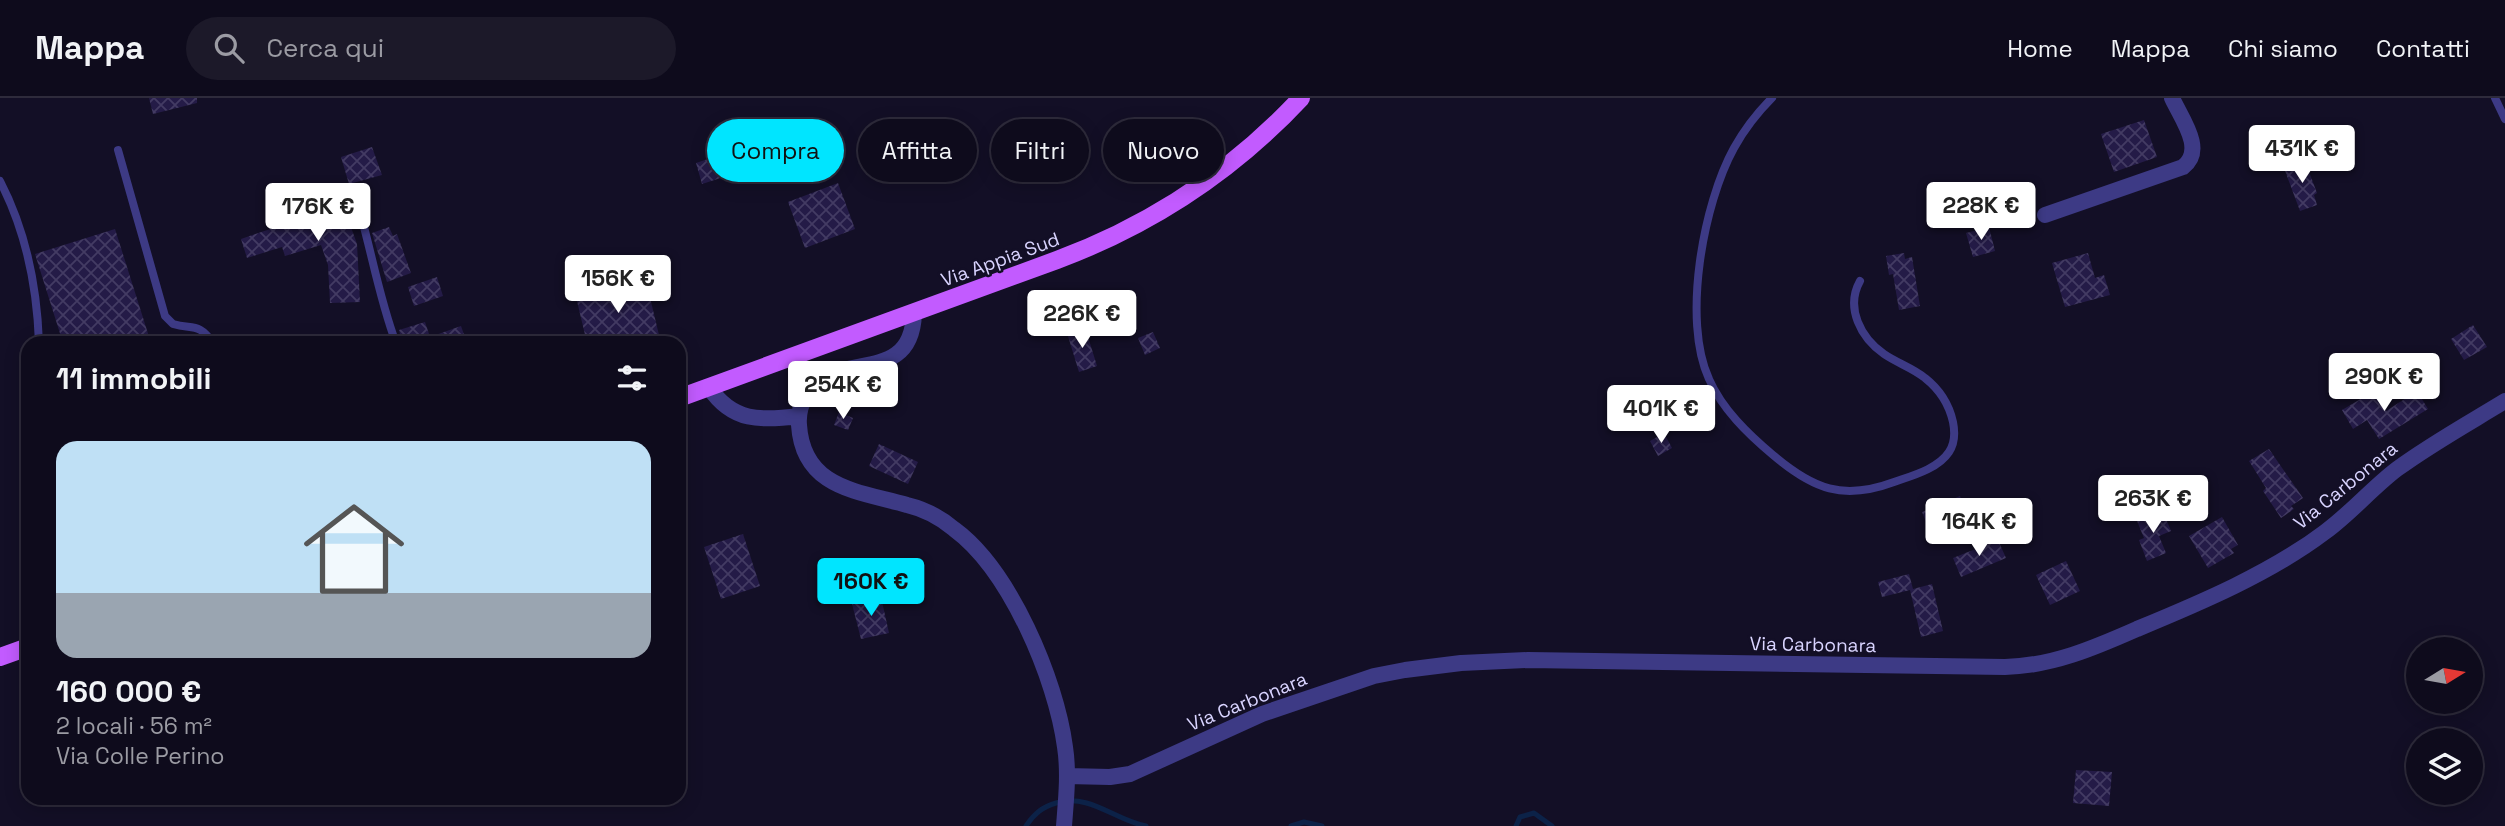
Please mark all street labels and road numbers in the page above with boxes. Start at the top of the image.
street label: Via Appia Sud [937,226,1063,292]
street label: Via Carbonara [2288,436,2403,535]
street label: Via Carbonara [1749,631,1877,658]
street label: Via Carbonara [1184,666,1311,737]

